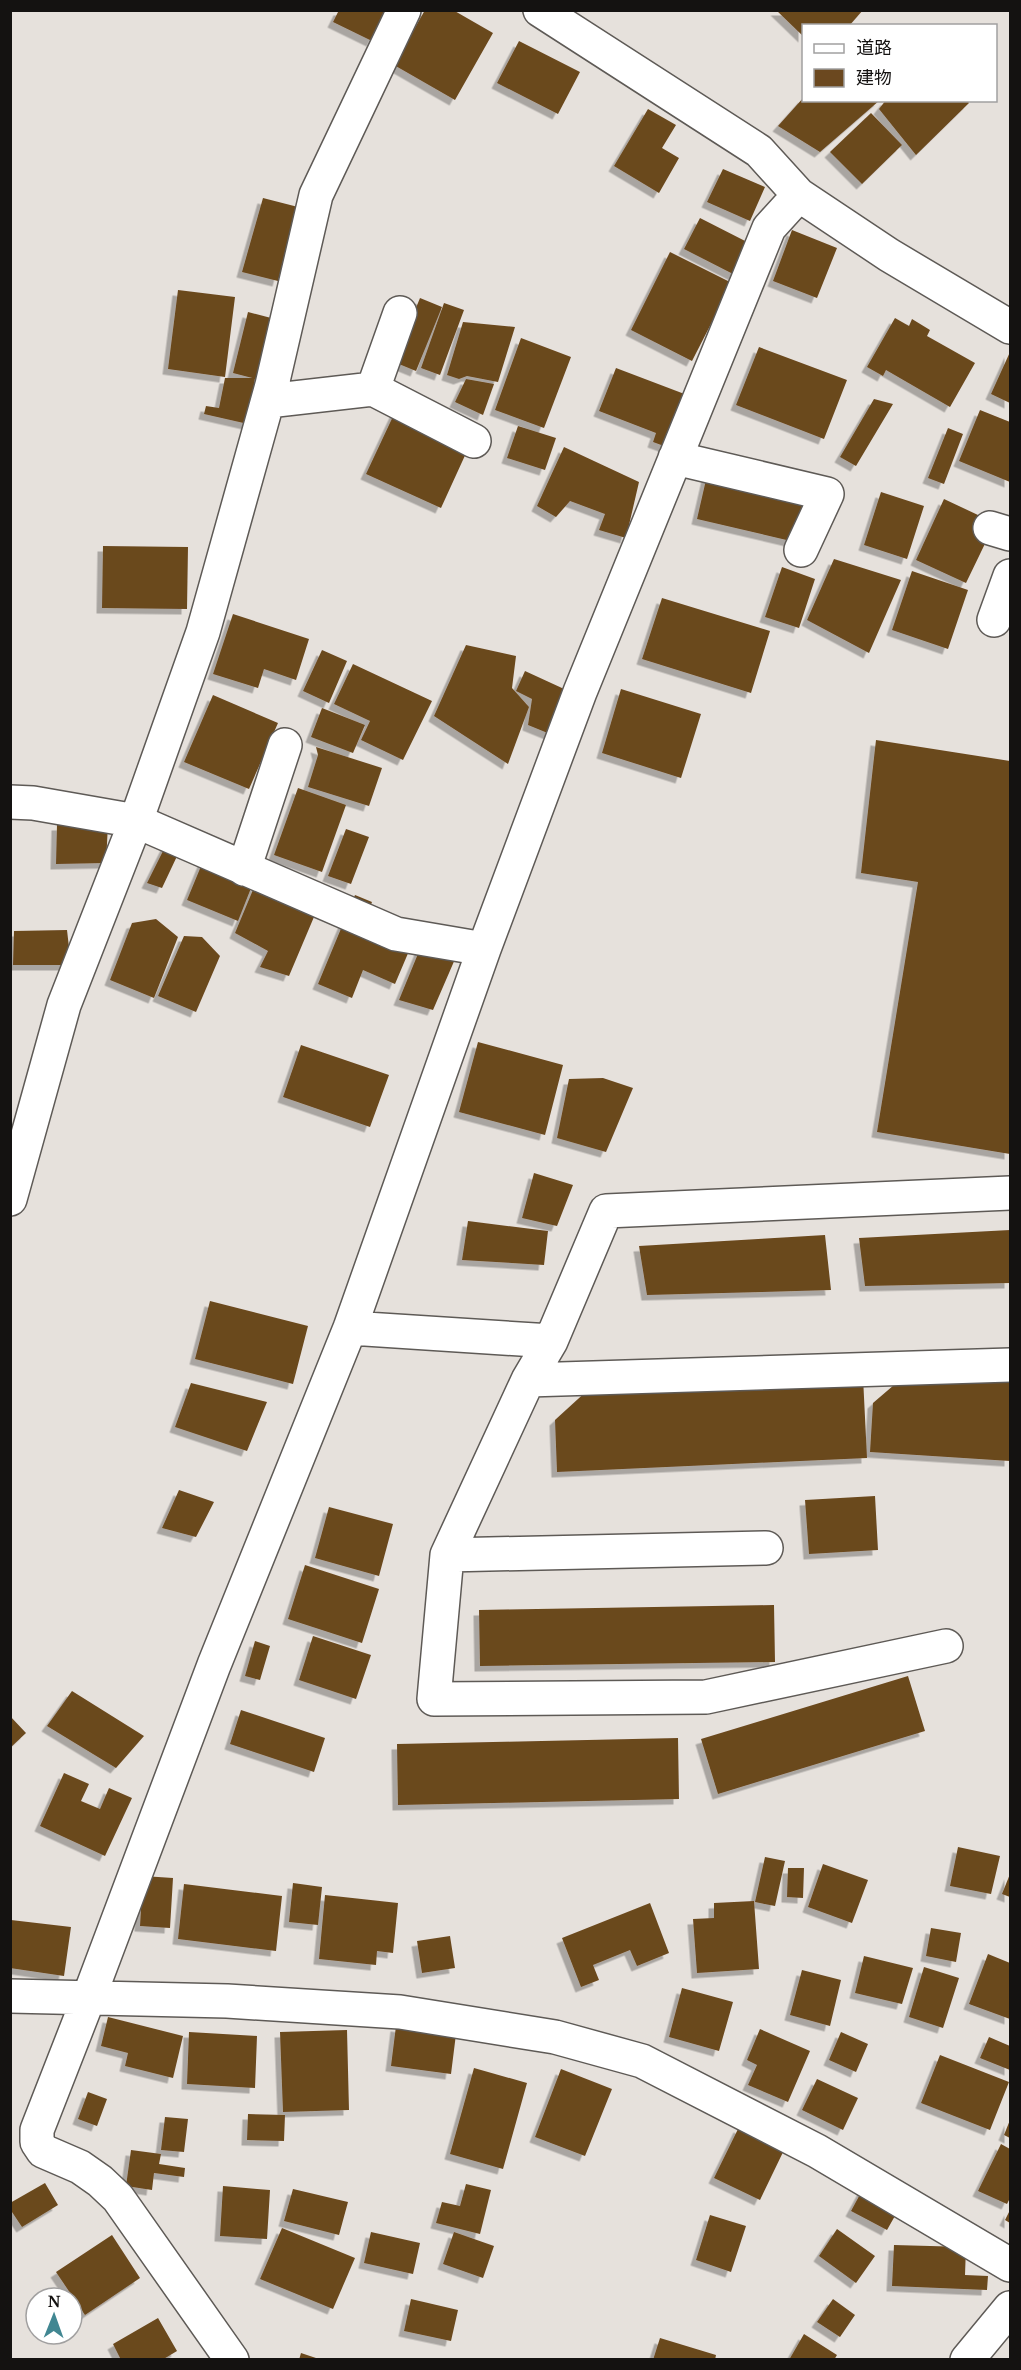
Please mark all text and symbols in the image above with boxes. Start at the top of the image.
legend [802,24,997,102]
text: 道路 [856,35,892,59]
text: 建物 [856,65,892,89]
north arrow [24,2286,84,2346]
text: N [48,2290,61,2312]

